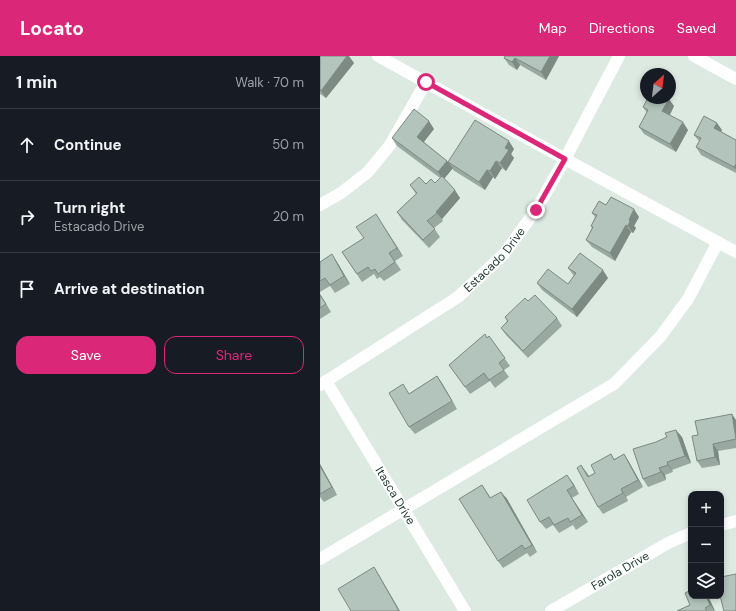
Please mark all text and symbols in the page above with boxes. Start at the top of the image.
text: Locato [20,16,84,41]
text: Map [539,19,567,37]
text: Directions [589,19,655,37]
text: Saved [677,19,716,37]
north arrow [640,68,676,104]
text: 1 min [16,71,57,93]
route start [417,73,435,91]
text: Walk · 70 m [235,74,304,91]
icon: ahead [16,134,38,156]
text: Continue [54,135,122,155]
text: 50 m [272,136,304,153]
text: Turn right [54,198,125,218]
route end [527,201,545,219]
icon: right [16,206,38,228]
text: 20 m [273,208,304,225]
text: Estacado Drive [54,218,144,235]
street label: Estacado Drive [460,224,529,296]
icon: arrive [16,278,38,300]
text: Arrive at destination [54,279,205,299]
button: Save [16,336,156,374]
button: Share [164,336,304,374]
street label: Itasca Drive [372,464,419,528]
map controls [688,491,724,599]
button: + [688,491,724,527]
button: − [688,527,724,563]
street label: Farola Drive [588,548,652,594]
button: layers [688,563,724,599]

